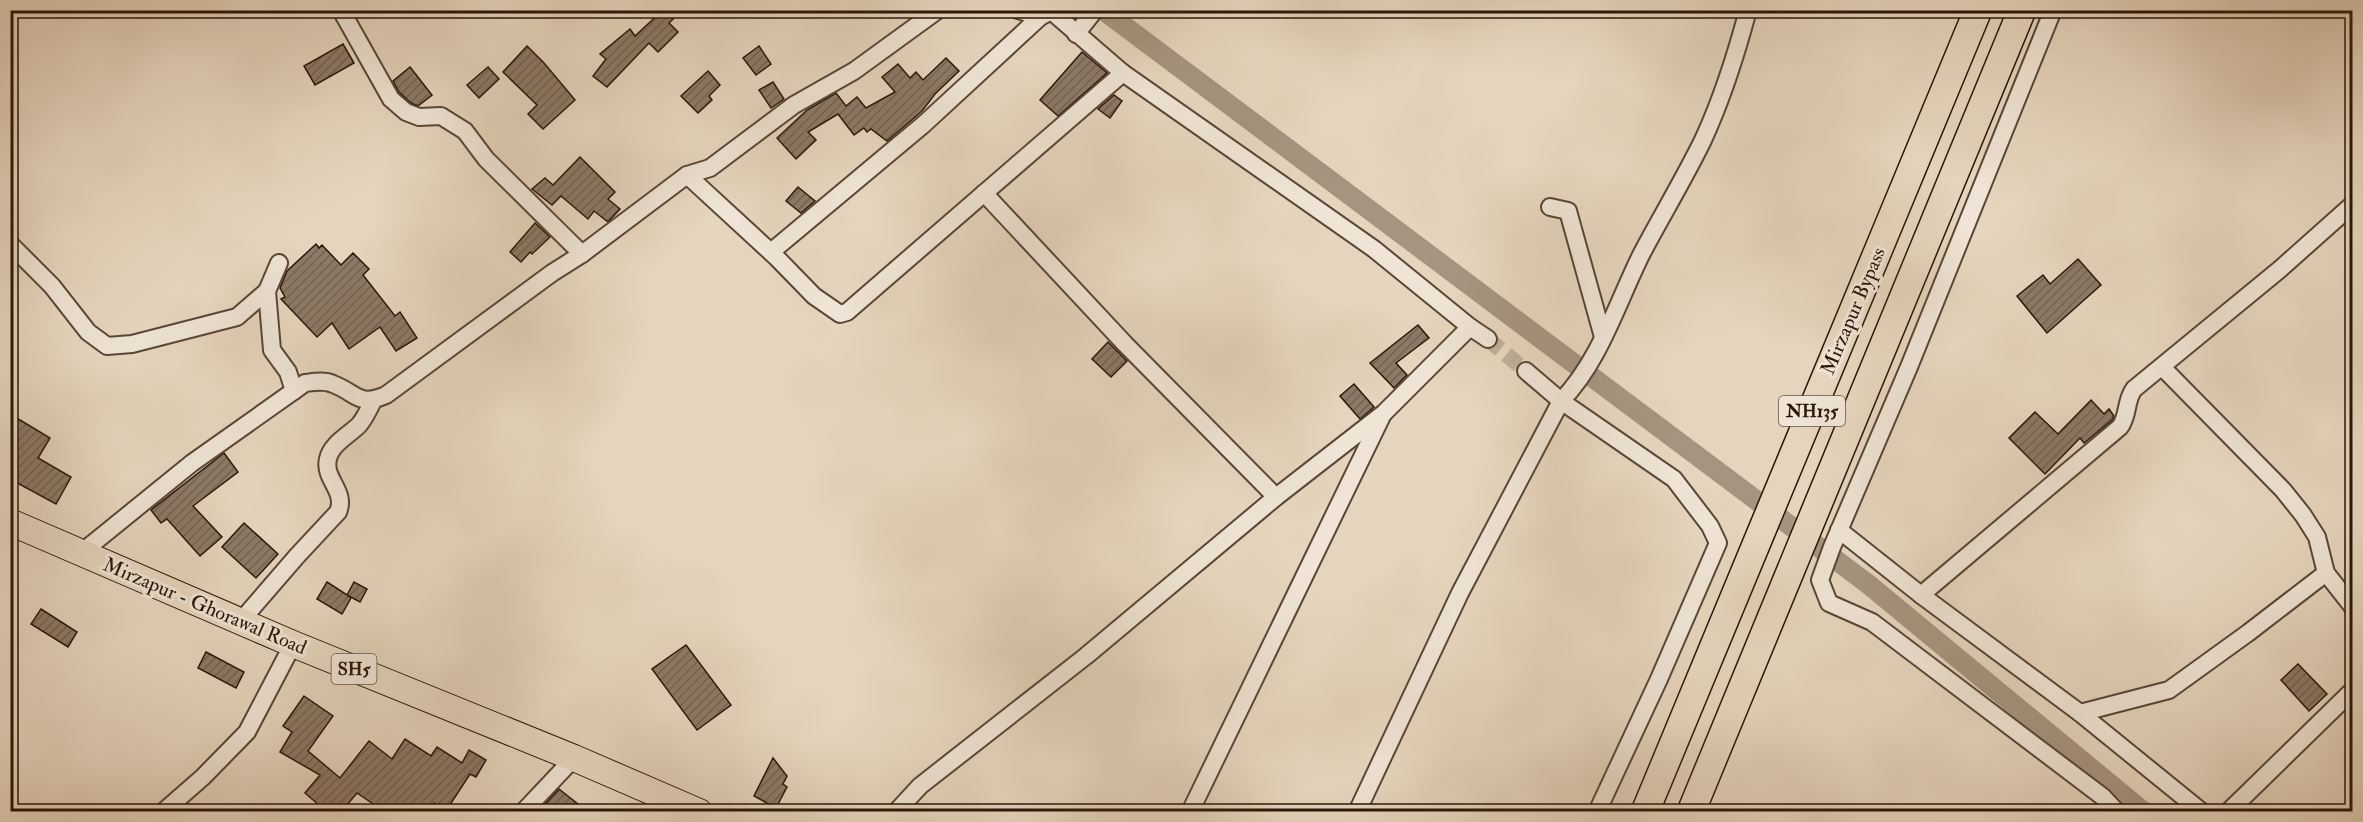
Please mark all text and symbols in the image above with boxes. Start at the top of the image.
street label: Mirzapur Bypass [1815,243,1892,379]
road number: NH135 [1779,396,1845,426]
street label: Mirzapur - Ghorawal Road [99,552,311,661]
road number: SH5 [332,654,376,684]

